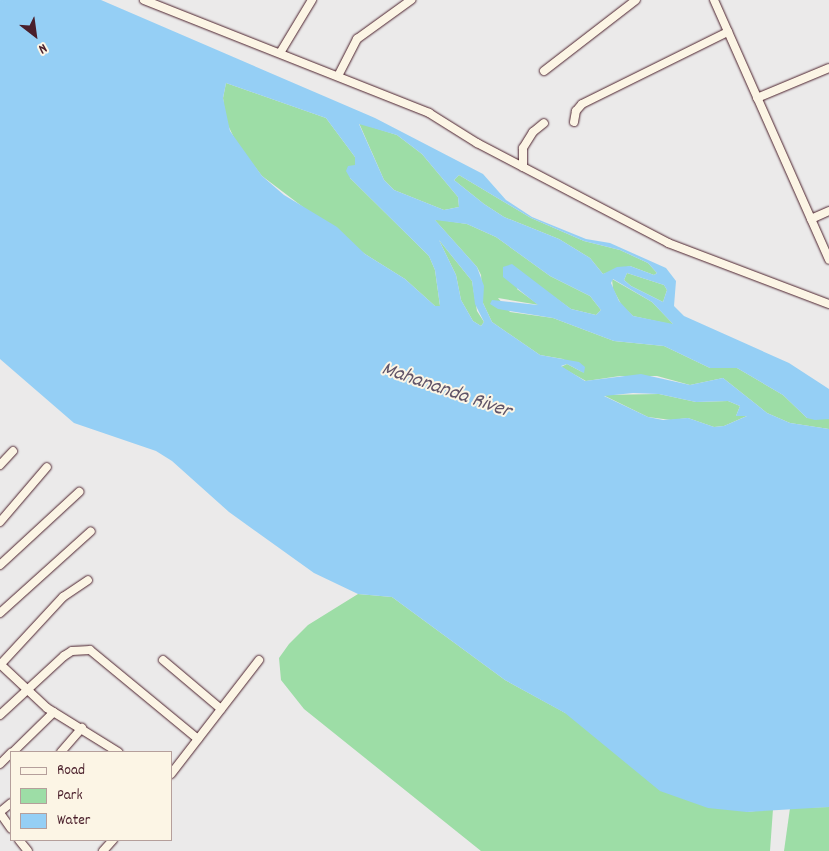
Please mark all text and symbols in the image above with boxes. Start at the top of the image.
north arrow [10,10,60,60]
text: N [35,38,51,58]
water label: Mahananda River [378,357,514,425]
legend [10,751,172,841]
text: Road [57,760,85,782]
text: Park [57,785,83,807]
text: Water [57,810,90,832]

